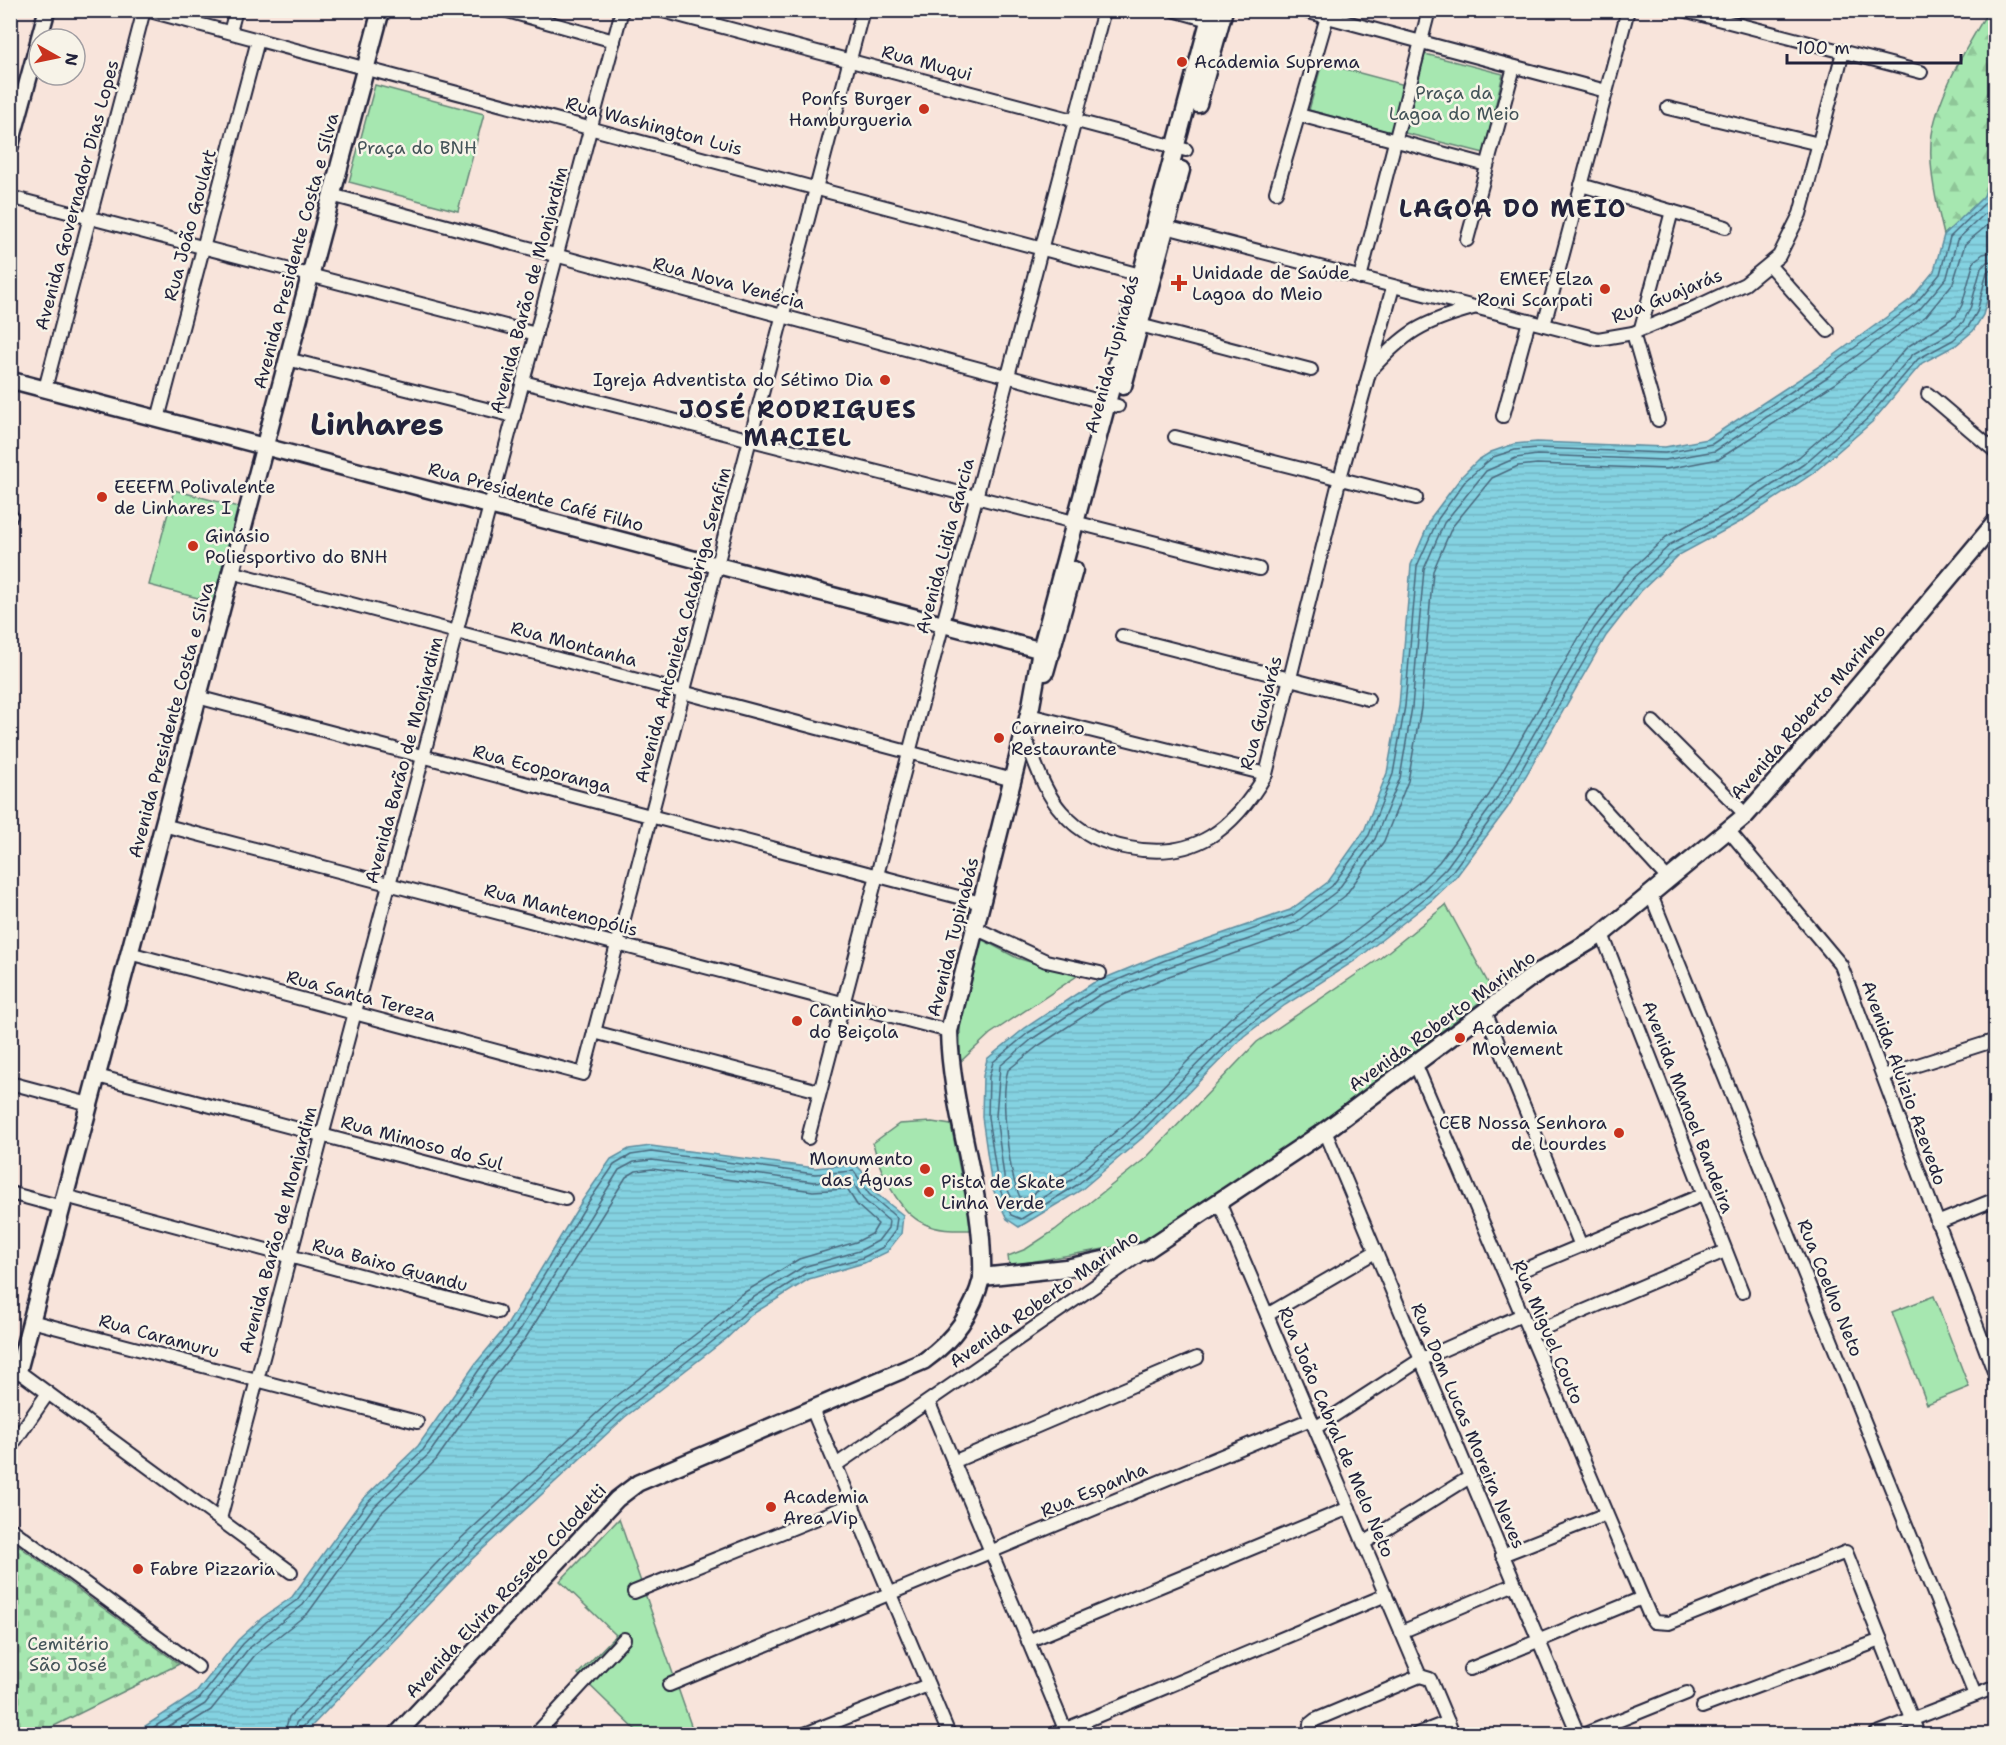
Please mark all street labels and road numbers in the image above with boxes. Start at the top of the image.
street label: Rua Muqui [879,39,975,87]
street label: Avenida Governador Dias Lopes [29,57,125,333]
street label: Rua Washington Luis [563,91,745,161]
street label: Avenida Presidente Costa e Silva [248,110,344,392]
street label: Rua João Goulart [158,146,222,304]
street label: Avenida Barão de Monjardim [484,164,574,416]
street label: Rua Nova Venécia [650,251,808,315]
street label: Rua Guajarás [1608,263,1726,329]
street label: Avenida Tupinabás [1079,272,1145,436]
street label: Avenida Lidia Garcia [910,455,980,637]
street label: Rua Presidente Café Filho [425,457,647,537]
street label: Avenida Antonieta Catabriga Serafim [629,464,737,786]
street label: Avenida Presidente Costa e Silva [123,579,219,861]
street label: Rua Montanha [508,616,640,672]
street label: Avenida Roberto Marinho [1725,619,1891,805]
street label: Avenida Barão de Monjardim [359,634,449,886]
street label: Rua Guajarás [1234,653,1288,773]
street label: Rua Ecoporanga [470,739,614,799]
street label: Avenida Tupinabás [922,855,984,1019]
street label: Rua Mantenopólis [482,878,640,942]
street label: Avenida Roberto Marinho [1344,945,1540,1097]
street label: Rua Santa Tereza [284,965,438,1027]
street label: Avenida Aluizio Azevedo [1856,977,1952,1189]
street label: Avenida Manoel Bandeira [1636,997,1740,1217]
street label: Avenida Barão de Monjardim [233,1104,323,1356]
street label: Rua Mimoso do Sul [338,1110,506,1176]
street label: Rua Coelho Neto [1792,1216,1868,1360]
street label: Avenida Roberto Marinho [945,1224,1143,1374]
street label: Rua Baixo Guandu [310,1233,470,1297]
street label: Rua Miguel Couto [1507,1256,1589,1408]
street label: Rua Dom Lucas Moreira Neves [1405,1300,1531,1552]
street label: Rua João Cabral de Melo Neto [1272,1303,1400,1561]
street label: Rua Caramuru [96,1308,222,1364]
street label: Rua Espanha [1037,1457,1151,1523]
street label: Avenida Elvira Rosseto Colodetti [400,1479,612,1703]

